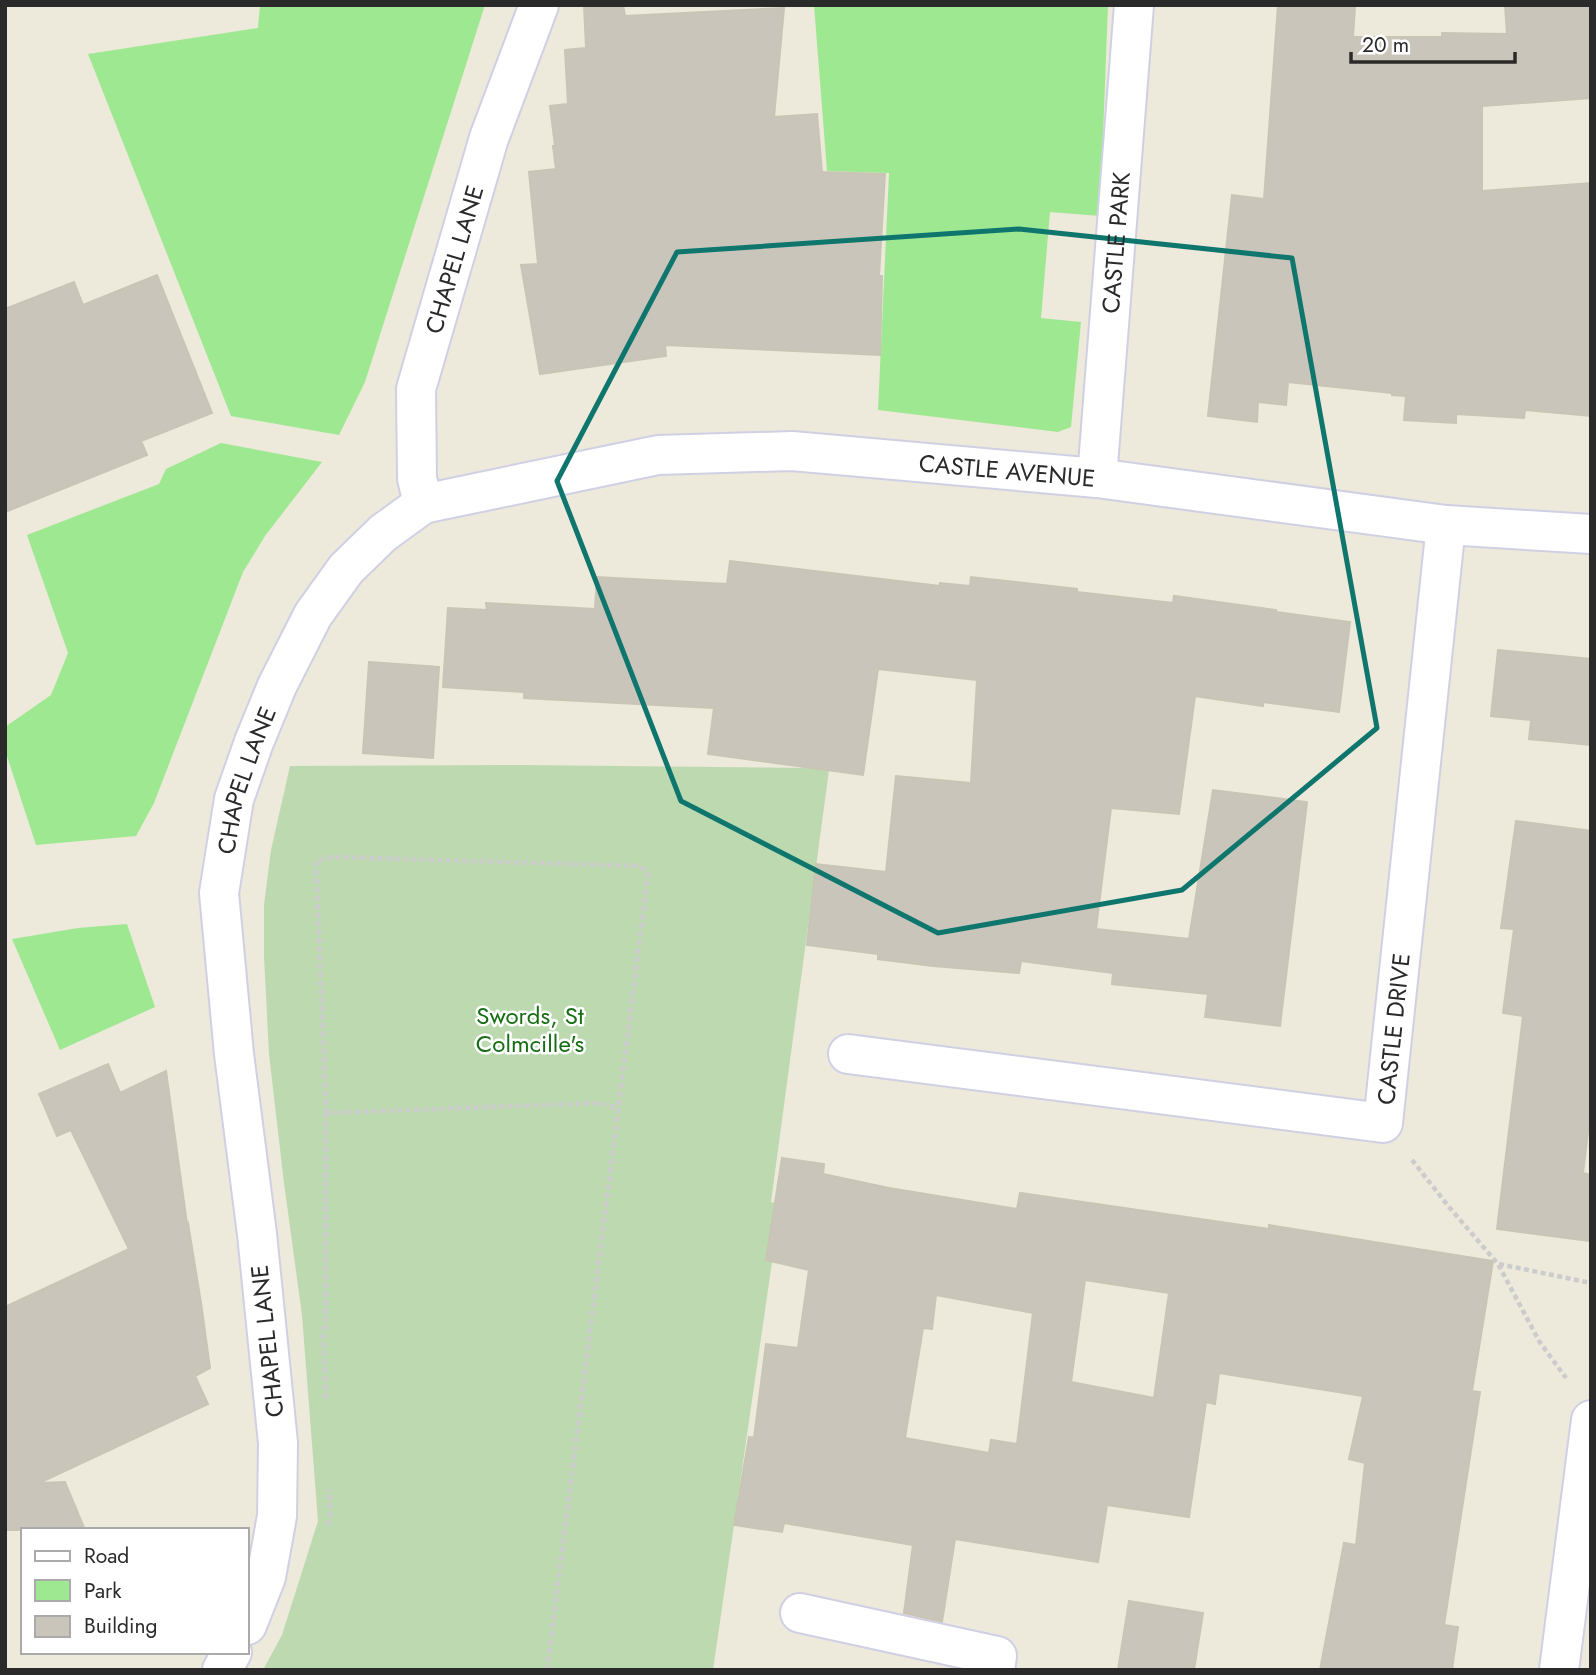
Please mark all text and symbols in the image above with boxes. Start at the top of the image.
scale bar [1351,21,1516,65]
text: 20 m [1362,30,1409,60]
street label: CASTLE PARK [1092,170,1138,315]
street label: CHAPEL LANE [416,181,492,338]
street label: CASTLE AVENUE [917,445,1097,495]
street label: CHAPEL LANE [208,701,284,857]
street label: CASTLE DRIVE [1368,951,1418,1106]
park label: Swords, St Colmcille's [476,998,584,1061]
street label: CHAPEL LANE [242,1263,292,1419]
legend [21,1528,248,1654]
text: Road [84,1541,129,1571]
text: Park [84,1576,122,1606]
text: Building [84,1611,157,1641]

